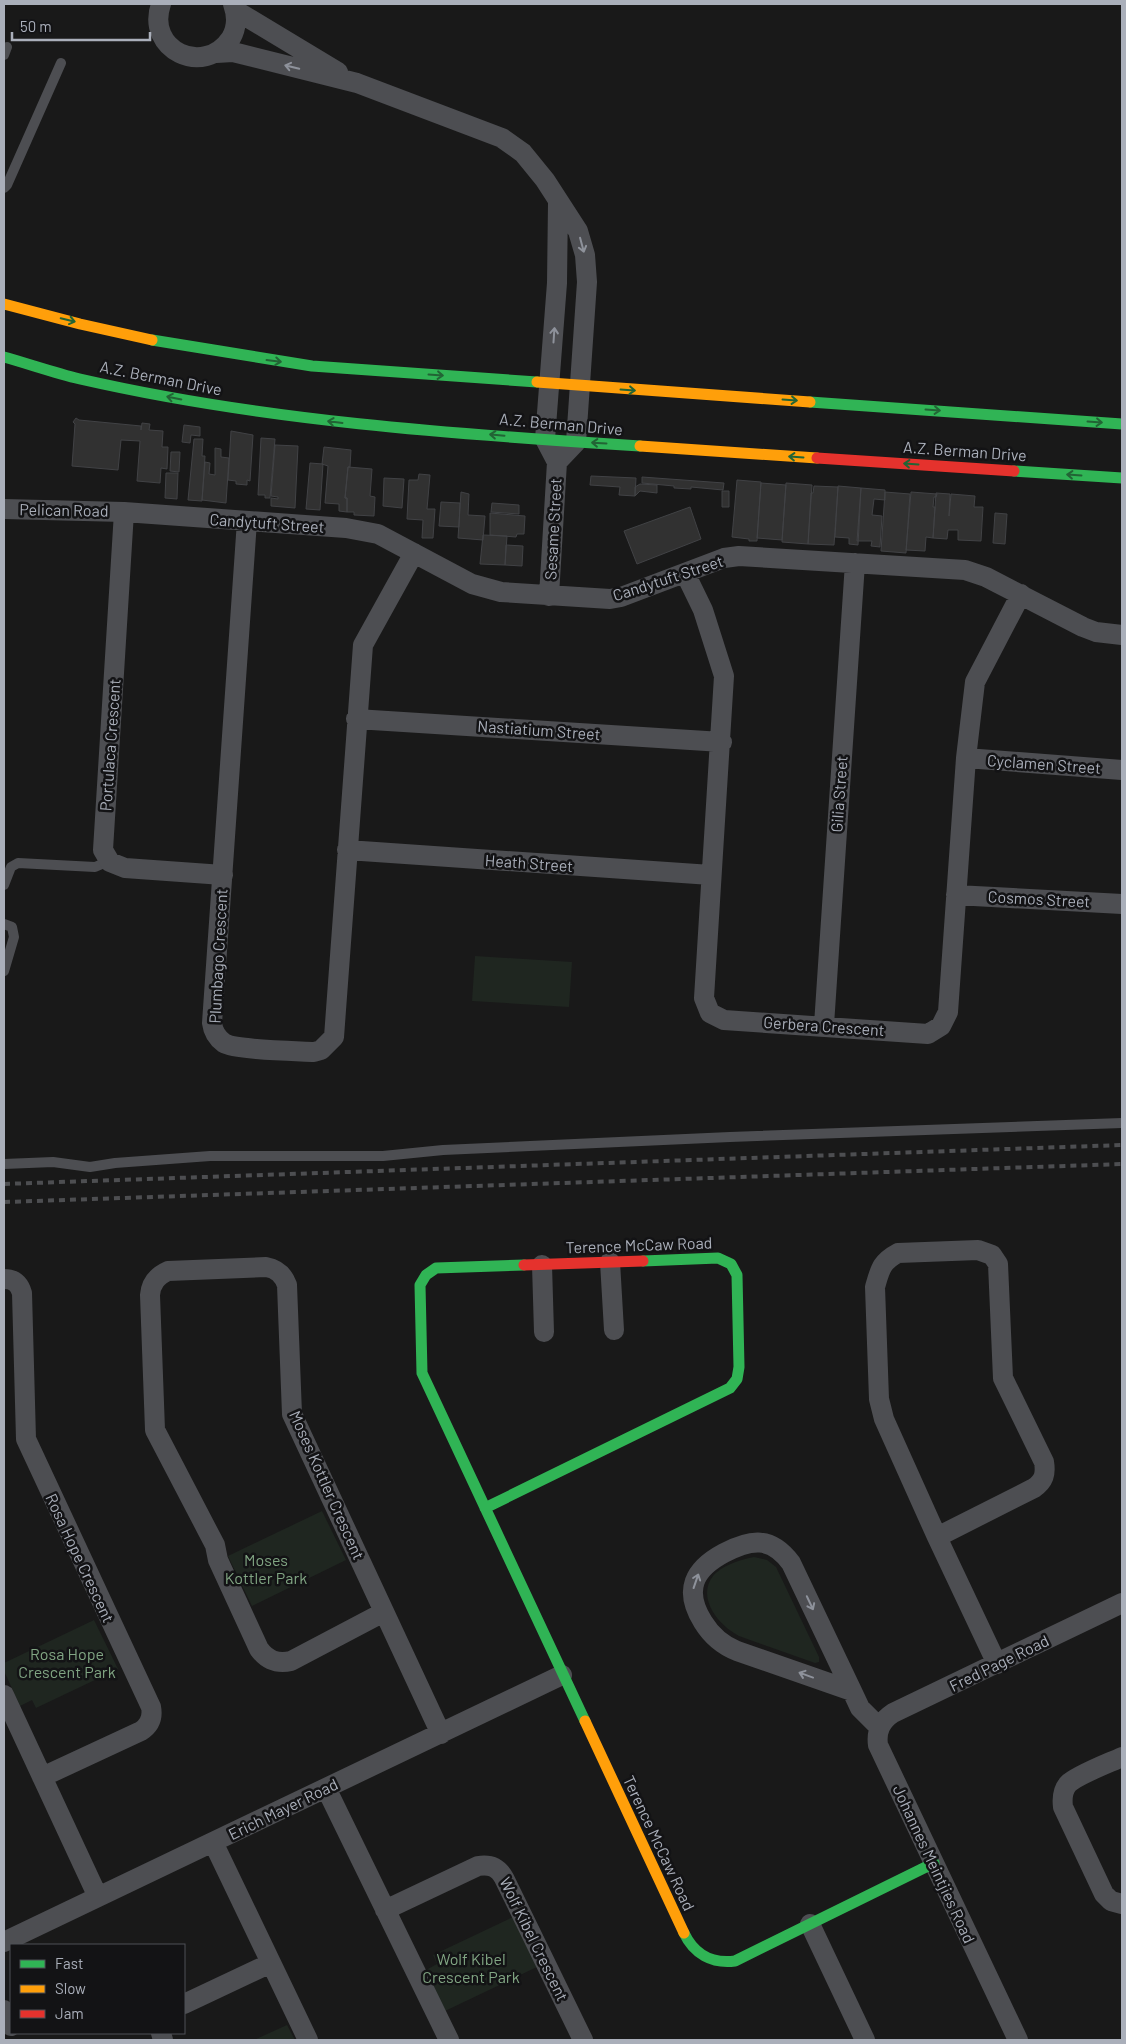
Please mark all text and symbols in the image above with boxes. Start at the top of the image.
scale bar [12,10,150,42]
text: 50 m [20,17,52,35]
one-way arrow [285,62,301,71]
one-way arrow [578,237,587,253]
one-way arrow [59,316,75,325]
one-way arrow [549,327,559,343]
street label: A.Z. Berman Drive [98,356,224,399]
one-way arrow [266,356,282,366]
one-way arrow [427,370,443,380]
one-way arrow [620,385,636,394]
one-way arrow [166,393,182,402]
one-way arrow [782,396,798,405]
one-way arrow [925,406,941,415]
street label: A.Z. Berman Drive [499,409,624,438]
one-way arrow [327,417,343,427]
one-way arrow [1087,418,1103,427]
one-way arrow [489,430,505,440]
street label: A.Z. Berman Drive [903,437,1027,464]
one-way arrow [591,439,607,448]
one-way arrow [788,452,804,461]
one-way arrow [904,460,920,469]
one-way arrow [1066,470,1082,479]
street label: Sesame Street [540,477,565,580]
street label: Pelican Road [19,499,109,520]
street label: Candytuft Street [209,509,325,536]
street label: Candytuft Street [610,551,726,604]
street label: Portulaca Crescent [95,678,124,812]
street label: Nastiatium Street [477,716,601,743]
street label: Cyclamen Street [986,750,1102,777]
street label: Gilia Street [826,755,851,833]
street label: Heath Street [484,850,574,875]
street label: Cosmos Street [987,886,1091,911]
street label: Plumbago Crescent [204,888,231,1024]
street label: Gerbera Crescent [763,1012,885,1039]
street label: Terence McCaw Road [565,1232,713,1257]
street label: Moses Kottler Crescent [286,1407,369,1562]
street label: Rosa Hope Crescent [42,1490,119,1625]
park label: Moses Kottler Park [225,1550,307,1587]
one-way arrow [692,1574,701,1589]
one-way arrow [806,1595,815,1610]
street label: Fred Page Road [946,1630,1052,1695]
park label: Rosa Hope Crescent Park [18,1644,116,1681]
one-way arrow [799,1670,814,1679]
street label: Terence McCaw Road [620,1772,699,1913]
street label: Erich Mayer Road [225,1774,341,1843]
street label: Johannes Meintjies Road [889,1782,979,1946]
street label: Wolf Kibel Crescent [496,1874,573,2004]
legend [10,1944,185,2034]
park label: Wolf Kibel Crescent Park [422,1949,520,1986]
text: Fast [55,1954,83,1972]
text: Slow [55,1979,86,1997]
text: Jam [55,2004,84,2022]

